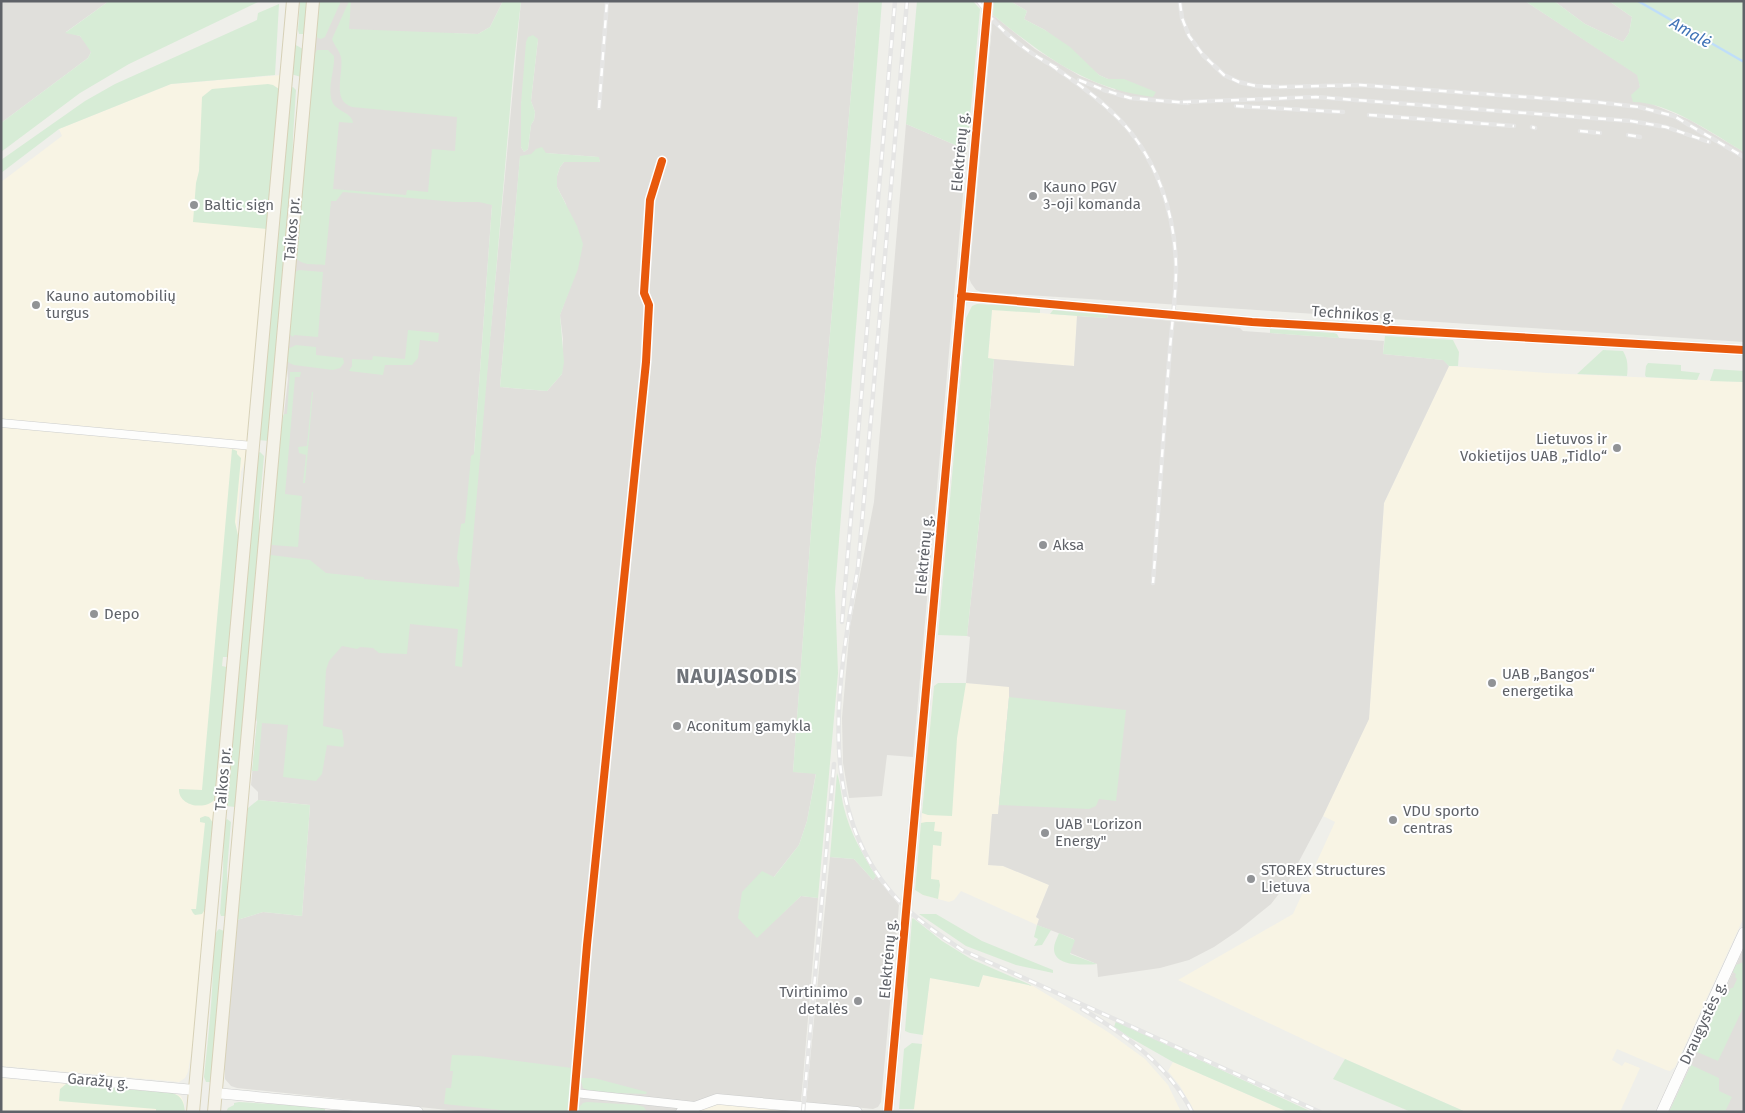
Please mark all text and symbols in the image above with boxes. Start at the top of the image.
water label: Amalė [1666,13,1715,52]
street label: Elektrėnų g. [948,111,972,193]
place label: Kauno PGV 3-oji komanda [1043,178,1141,213]
marker: Kauno PGV 3-oji komanda [1027,190,1039,202]
place label: Baltic sign [204,196,274,214]
street label: Taikos pr. [280,196,304,262]
marker: Baltic sign [188,199,200,211]
place label: Kauno automobilių turgus [46,287,176,322]
marker: Kauno automobilių turgus [30,299,42,311]
street label: Technikos g. [1311,302,1395,326]
place label: Lietuvos ir Vokietijos UAB „Tidlo“ [1460,430,1607,465]
marker: Lietuvos ir Vokietijos UAB „Tidlo“ [1611,442,1623,454]
street label: Elektrėnų g. [912,514,936,596]
place label: Aksa [1053,536,1084,554]
marker: Aksa [1037,539,1049,551]
place label: Depo [104,605,140,623]
marker: Depo [88,608,100,620]
district label: NAUJASODIS [676,664,798,688]
place label: UAB „Bangos“ energetika [1502,665,1595,700]
marker: UAB „Bangos“ energetika [1486,677,1498,689]
place label: Aconitum gamykla [687,717,811,735]
marker: Aconitum gamykla [671,720,683,732]
street label: Taikos pr. [211,746,235,812]
place label: VDU sporto centras [1403,802,1479,837]
marker: VDU sporto centras [1387,814,1399,826]
place label: UAB "Lorizon Energy" [1055,815,1142,850]
marker: UAB "Lorizon Energy" [1039,827,1051,839]
place label: STOREX Structures Lietuva [1261,861,1386,896]
marker: STOREX Structures Lietuva [1245,873,1257,885]
street label: Elektrėnų g. [876,918,900,1000]
street label: Draugystės g. [1676,979,1730,1067]
place label: Tvirtinimo detalės [779,983,848,1018]
marker: Tvirtinimo detalės [852,995,864,1007]
street label: Garažų g. [67,1069,129,1093]

